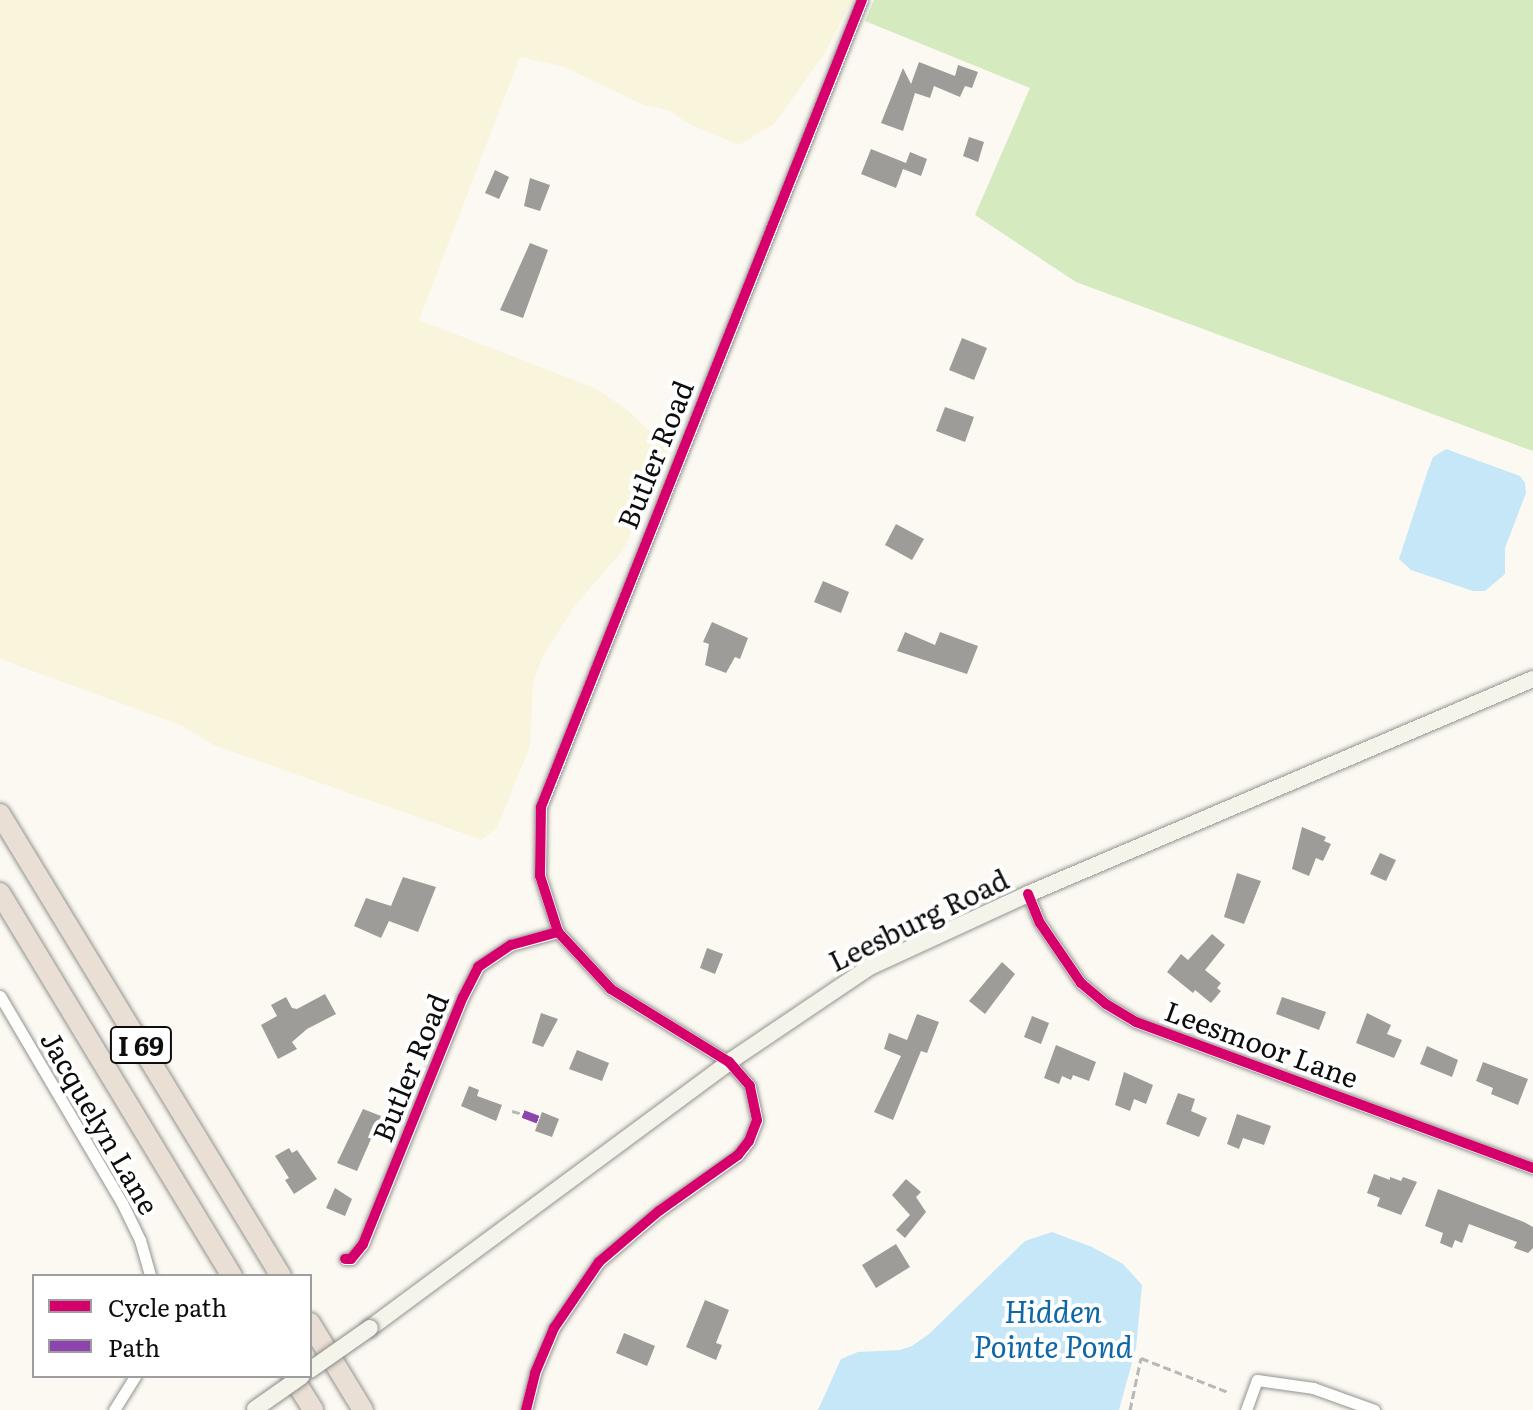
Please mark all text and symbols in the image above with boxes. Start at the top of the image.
street label: Butler Road [609,375,699,533]
street label: Leesburg Road [823,861,1013,977]
street label: Butler Road [364,988,454,1146]
street label: Leesmoor Lane [1161,992,1363,1094]
road number: I 69 [109,1023,173,1067]
street label: Jacquelyn Lane [35,1024,167,1220]
legend [32,1274,312,1378]
text: Cycle path [108,1289,227,1324]
water label: Hidden Pointe Pond [973,1292,1133,1362]
text: Path [108,1329,160,1364]

